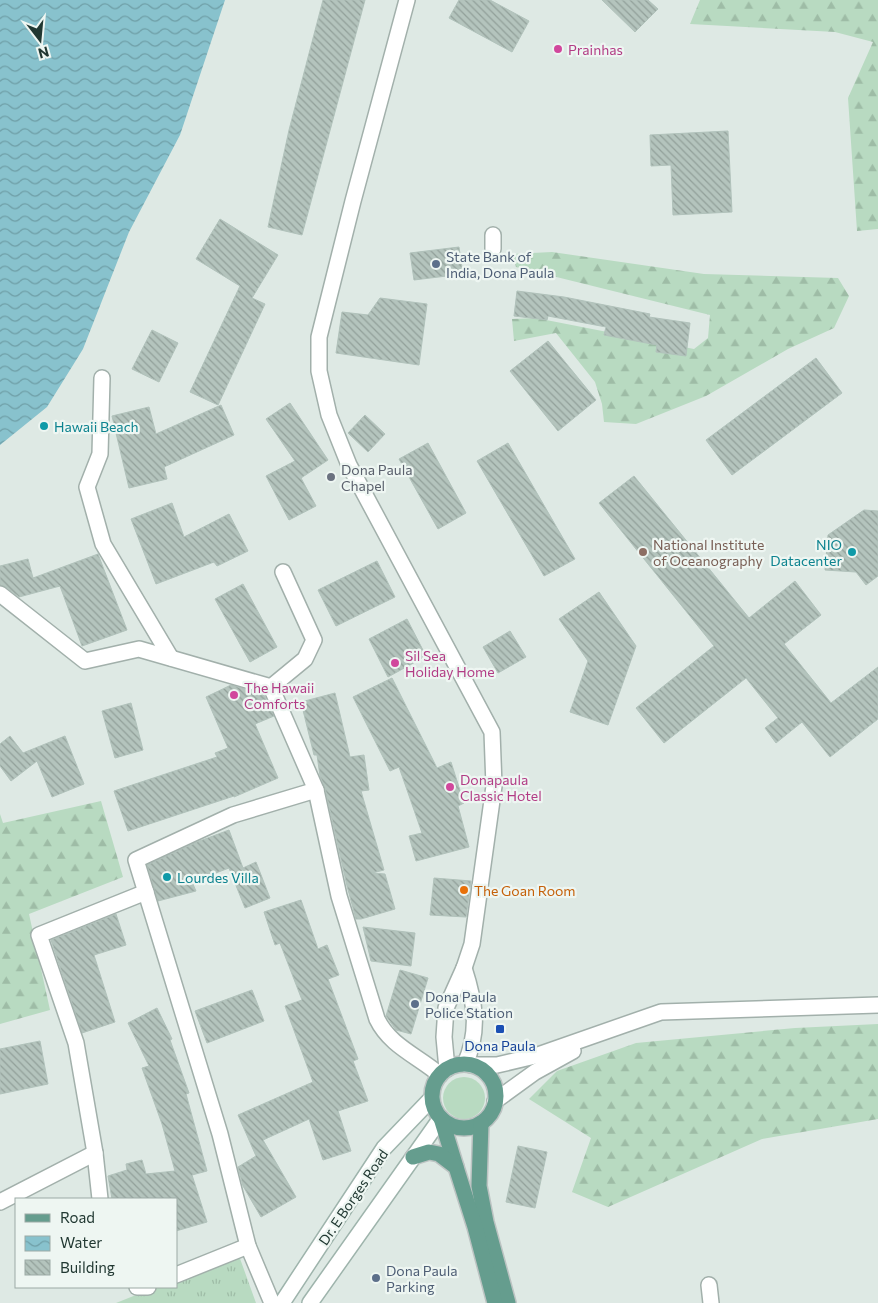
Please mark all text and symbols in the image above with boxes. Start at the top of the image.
north arrow [15,15,65,65]
place label: Prainhas [568,41,623,58]
text: N [36,43,51,63]
marker: Prainhas [552,43,564,55]
place label: State Bank of India, Dona Paula [446,248,554,281]
marker: State Bank of India, Dona Paula [430,258,442,270]
place label: Hawaii Beach [54,418,139,435]
marker: Hawaii Beach [38,420,50,432]
place label: Dona Paula Chapel [341,461,413,494]
marker: Dona Paula Chapel [325,471,337,483]
place label: National Institute of Oceanography [653,536,764,569]
place label: NIO Datacenter [770,536,842,569]
marker: National Institute of Oceanography [637,546,649,558]
marker: NIO Datacenter [846,546,858,558]
place label: Sil Sea Holiday Home [405,647,495,680]
marker: Sil Sea Holiday Home [389,657,401,669]
place label: The Hawaii Comforts [244,679,314,712]
marker: The Hawaii Comforts [228,689,240,701]
place label: Donapaula Classic Hotel [460,771,542,804]
marker: Donapaula Classic Hotel [444,781,456,793]
place label: Lourdes Villa [177,869,259,886]
marker: Lourdes Villa [161,871,173,883]
place label: The Goan Room [474,882,576,899]
marker: The Goan Room [458,884,470,896]
place label: Dona Paula Police Station [425,988,513,1021]
marker: Dona Paula Police Station [409,998,421,1010]
marker: Dona Paula [494,1023,506,1035]
place label: Dona Paula [464,1037,536,1054]
street label: Dr. E Borges Road [315,1146,391,1248]
legend [15,1198,178,1288]
text: Road [60,1208,95,1226]
text: Water [60,1233,102,1251]
text: Building [60,1258,115,1276]
place label: Dona Paula Parking [386,1262,458,1295]
marker: Dona Paula Parking [370,1272,382,1284]

